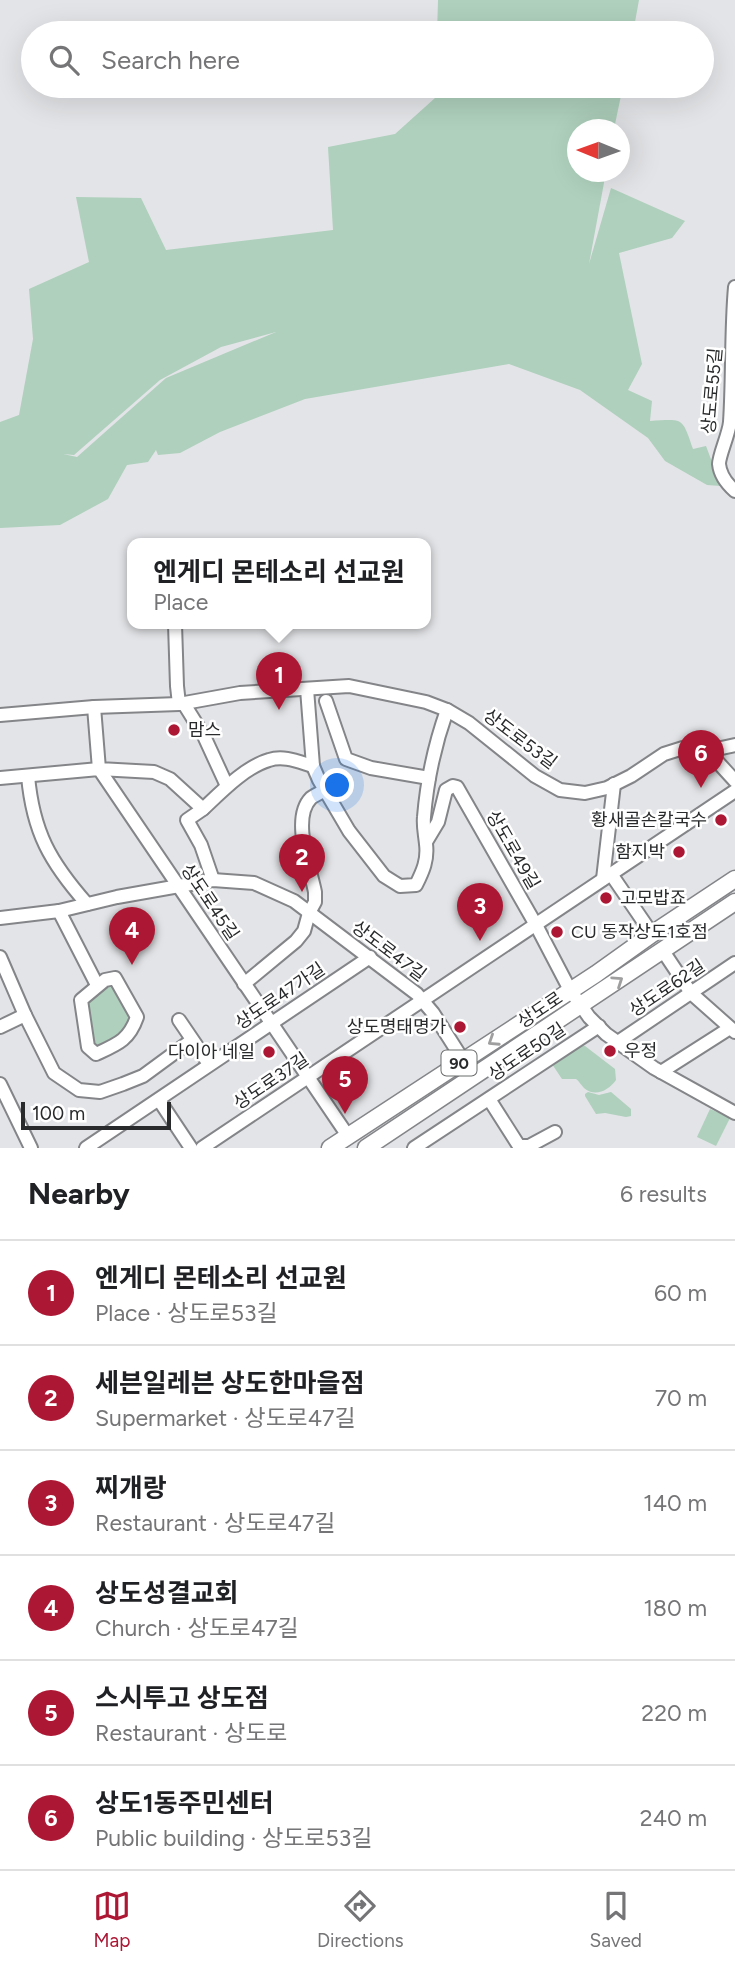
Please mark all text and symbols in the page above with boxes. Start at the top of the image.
search box [21,21,714,98]
icon: search [45,41,83,79]
text: Search here [101,44,240,76]
north arrow [567,119,630,182]
street label: 상도로55길 [697,347,727,435]
popup [127,538,431,629]
text: 엔게디 몬테소리 선교원 [153,556,405,588]
text: Place [153,588,208,616]
pin: 1 [256,652,302,710]
street label: 상도로53길 [479,704,561,774]
place label: 맘스 [188,719,221,741]
marker: 맘스 [166,722,182,738]
pin: 6 [678,730,724,788]
your location [320,768,354,802]
street label: 상도로49길 [482,807,544,893]
place label: 황새골손칼국수 [591,809,707,831]
marker: 황새골손칼국수 [713,812,729,828]
pin: 2 [279,834,325,892]
place label: 함지박 [615,841,665,863]
marker: 함지박 [671,844,687,860]
street label: 상도로45길 [176,859,244,945]
pin: 3 [457,883,503,941]
place label: 고모밥죠 [620,887,686,909]
marker: 고모밥죠 [598,890,614,906]
pin: 4 [109,907,155,965]
street label: 상도로47길 [348,916,430,986]
place label: CU 동작상도1호점 [571,921,708,943]
marker: CU 동작상도1호점 [549,924,565,940]
street label: 상도로62길 [625,955,709,1021]
street label: 상도로47가길 [231,958,329,1034]
one-way arrow [610,976,623,989]
street label: 상도로 [513,987,567,1033]
place label: 상도명태명가 [347,1016,446,1038]
street label: 상도로50길 [484,1018,570,1086]
marker: 상도명태명가 [452,1019,468,1035]
one-way arrow [488,1032,501,1045]
place label: 우정 [624,1040,657,1062]
place label: 다이아 네일 [168,1041,255,1063]
marker: 우정 [602,1043,618,1059]
marker: 다이아 네일 [261,1044,277,1060]
street label: 상도로37길 [229,1048,313,1114]
road number: 90 [442,1050,476,1076]
pin: 5 [322,1056,368,1114]
scale bar [21,1099,172,1131]
text: 100 m [32,1102,85,1125]
text: Nearby [28,1175,130,1212]
text: 6 results [620,1180,707,1208]
text: 엔게디 몬테소리 선교원 [95,1262,347,1294]
text: 1 [46,1279,56,1307]
text: 60 m [654,1279,707,1307]
text: Place · 상도로53길 [95,1299,278,1327]
text: 세븐일레븐 상도한마을점 [95,1367,364,1399]
text: 2 [44,1384,58,1412]
text: 70 m [655,1384,707,1412]
text: Supermarket · 상도로47길 [95,1404,356,1432]
text: 찌개랑 [95,1472,167,1504]
text: 3 [45,1489,57,1517]
text: 140 m [643,1489,707,1517]
text: Restaurant · 상도로47길 [95,1509,335,1537]
text: 상도성결교회 [95,1577,239,1609]
text: 4 [44,1594,58,1622]
text: 180 m [643,1594,707,1622]
text: Church · 상도로47길 [95,1614,299,1642]
text: 스시투고 상도점 [95,1682,269,1714]
text: 5 [44,1699,58,1727]
text: 220 m [641,1699,707,1727]
text: Restaurant · 상도로 [95,1719,288,1747]
text: 상도1동주민센터 [95,1787,273,1819]
text: 6 [44,1804,58,1832]
text: 240 m [640,1804,707,1832]
text: Public building · 상도로53길 [95,1824,373,1852]
tab: Map [93,1887,131,1952]
tab: Directions [317,1887,404,1952]
tab: Saved [590,1887,642,1952]

